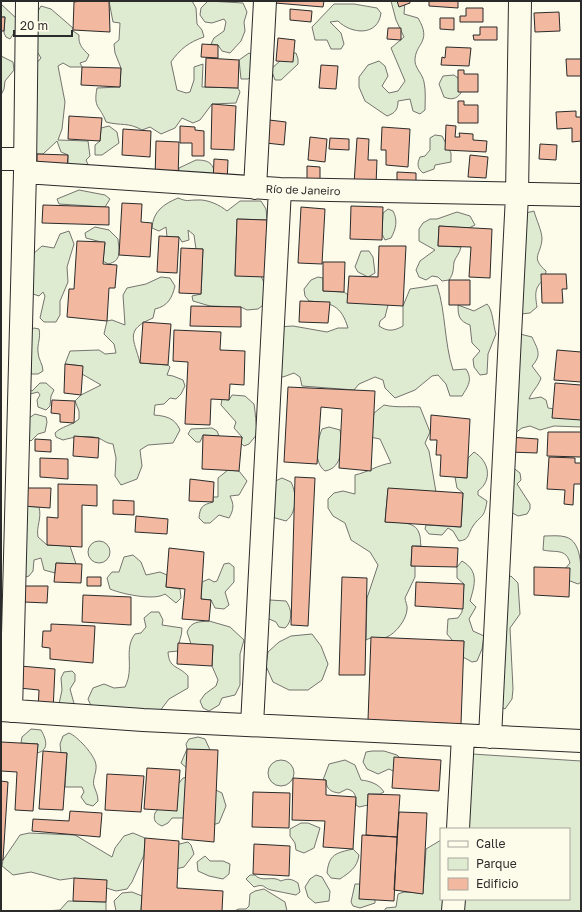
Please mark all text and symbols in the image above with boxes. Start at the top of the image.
scale bar [14,12,72,38]
text: 20 m [20,18,48,33]
street label: Río de Janeiro [265,182,341,197]
legend [440,828,570,900]
text: Calle [476,836,506,851]
text: Parque [476,856,517,871]
text: Edificio [476,876,518,891]

